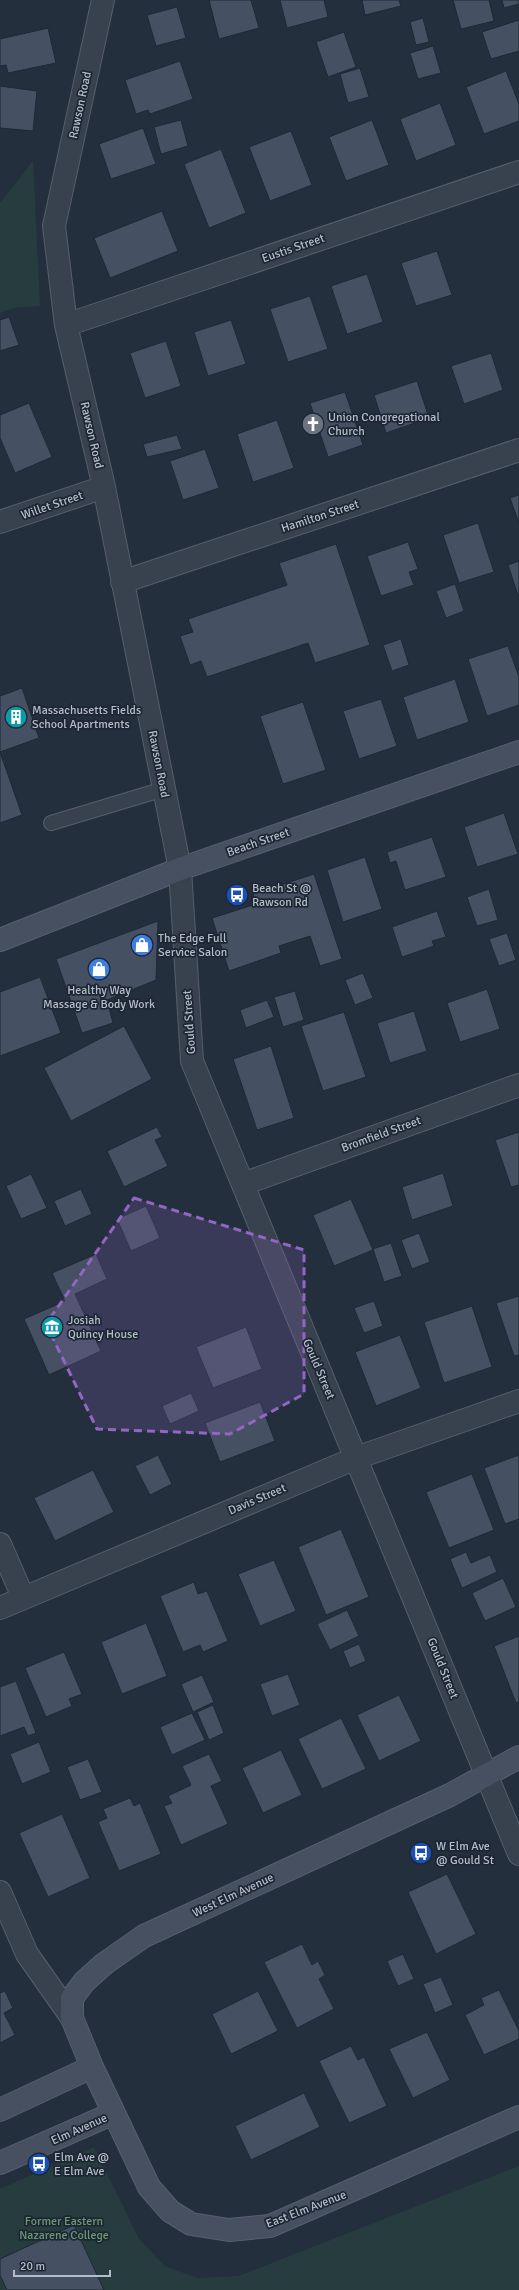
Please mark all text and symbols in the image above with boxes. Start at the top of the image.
street label: Rawson Road [66,70,95,140]
street label: Eustis Street [260,231,326,266]
street label: Rawson Road [77,400,106,470]
place label: Union Congregational Church [328,410,440,439]
church icon: Union Congregational Church [300,411,326,437]
street label: Willet Street [19,488,85,523]
street label: Hamilton Street [279,497,361,536]
place label: Massachusetts Fields School Apartments [32,703,141,732]
building icon: Massachusetts Fields School Apartments [3,704,29,730]
street label: Rawson Road [145,729,172,799]
street label: Beach Street [225,825,292,860]
place label: Beach St @ Rawson Rd [252,881,311,910]
bus stop icon: Beach St @ Rawson Rd [224,882,250,908]
place label: The Edge Full Service Salon [158,931,227,960]
shop icon: The Edge Full Service Salon [129,932,155,958]
shop icon: Healthy Way Massage & Body Work [86,956,112,982]
place label: Healthy Way Massage & Body Work [43,983,155,1012]
street label: Gould Street [180,989,199,1055]
street label: Bromfield Street [339,1113,423,1156]
place label: Josiah Quincy House [68,1313,138,1342]
museum icon: Josiah Quincy House [39,1314,65,1340]
street label: Gould Street [299,1337,338,1402]
street label: Davis Street [226,1481,288,1518]
street label: Gould Street [424,1636,462,1701]
place label: W Elm Ave @ Gould St [436,1839,494,1868]
bus stop icon: W Elm Ave @ Gould St [408,1840,434,1866]
street label: West Elm Avenue [190,1870,276,1921]
street label: Elm Avenue [49,2110,110,2149]
place label: Elm Ave @ E Elm Ave [54,2150,109,2179]
bus stop icon: Elm Ave @ E Elm Ave [26,2151,52,2177]
street label: East Elm Avenue [264,2187,349,2232]
park label: Former Eastern Nazarene College [19,2214,109,2243]
scale bar [14,2252,110,2278]
text: 20 m [20,2259,45,2274]

